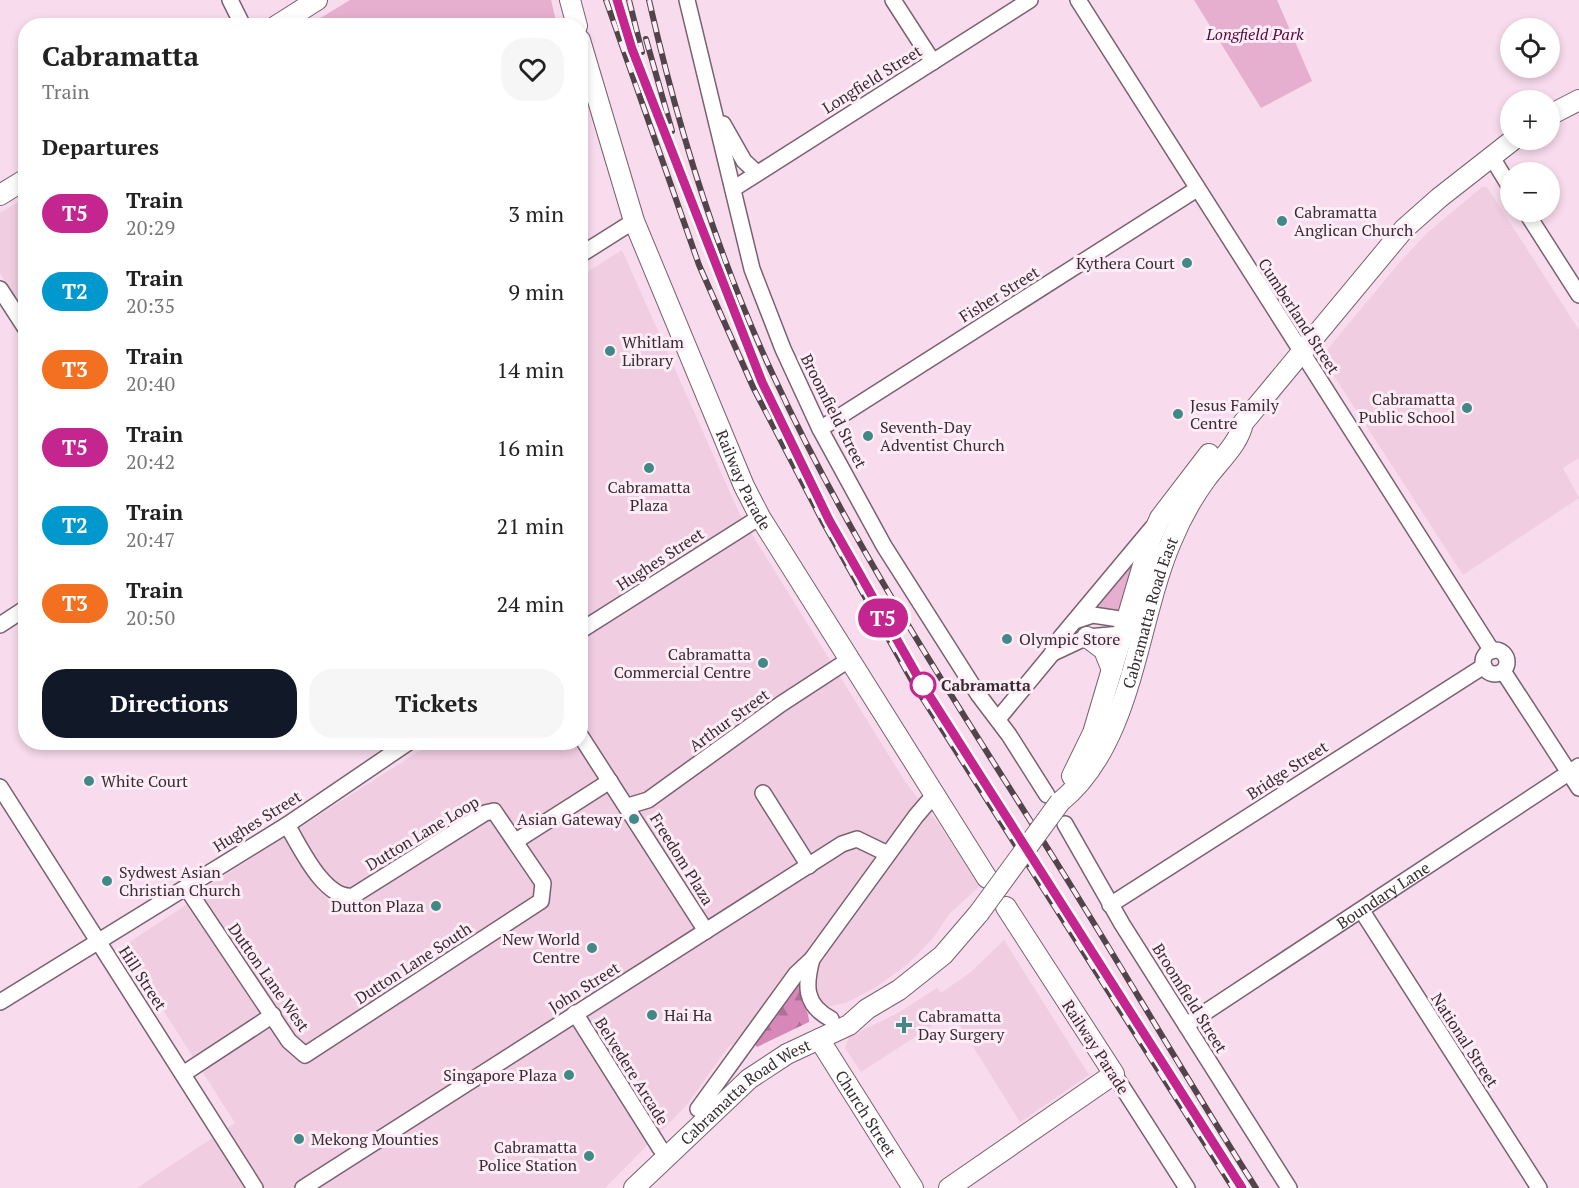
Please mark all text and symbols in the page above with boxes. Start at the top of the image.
map controls [1500,18,1560,222]
button: locate [1500,18,1560,78]
park label: Longfield Park [1205,23,1304,45]
text: Cabramatta [42,37,199,74]
button: heart [501,38,564,101]
street label: Longfield Street [818,40,926,118]
text: Train [42,78,89,105]
button: + [1500,90,1560,150]
text: Departures [42,132,159,161]
button: − [1500,162,1560,222]
text: Train [126,185,183,214]
text: T5 [62,199,88,227]
text: 3 min [508,199,564,228]
place label: Cabramatta Anglican Church [1294,201,1414,241]
text: 20:29 [126,214,175,241]
marker: Cabramatta Anglican Church [1275,214,1289,228]
place label: Kythera Court [1076,252,1175,274]
street label: Cumberland Street [1253,254,1345,378]
marker: Kythera Court [1180,256,1194,270]
street label: Fisher Street [955,261,1043,327]
text: Train [126,263,183,292]
text: T2 [62,277,88,305]
text: 9 min [508,277,564,306]
text: 20:35 [126,292,175,319]
place label: Whitlam Library [622,331,684,371]
text: Train [126,341,183,370]
marker: Whitlam Library [603,344,617,358]
street label: Broomfield Street [796,350,872,472]
text: T3 [62,355,88,383]
text: 14 min [497,355,564,384]
text: 20:40 [126,370,175,397]
place label: Cabramatta Public School [1359,388,1455,428]
place label: Jesus Family Centre [1190,394,1280,434]
marker: Cabramatta Public School [1460,401,1474,415]
marker: Jesus Family Centre [1171,407,1185,421]
place label: Seventh-Day Adventist Church [880,416,1005,456]
text: Train [126,419,183,448]
street label: Railway Parade [711,426,777,534]
marker: Seventh-Day Adventist Church [861,429,875,443]
text: T5 [62,433,88,461]
text: 16 min [497,433,564,462]
text: 20:42 [126,448,175,475]
marker: Cabramatta Plaza [642,461,656,475]
place label: Cabramatta Plaza [607,476,691,516]
text: Train [126,497,183,526]
text: T2 [62,511,88,539]
text: 21 min [497,511,564,540]
street label: Hughes Street [612,522,708,596]
text: 20:47 [126,526,175,553]
street label: Cabramatta Road East [1117,533,1183,691]
text: Train [126,575,183,604]
text: T3 [62,589,88,617]
text: 24 min [497,589,564,618]
line badge: T5 [856,598,910,638]
text: 20:50 [126,604,175,631]
text: T5 [870,604,896,632]
place label: Olympic Store [1019,628,1120,650]
marker: Olympic Store [1000,632,1014,646]
place label: Cabramatta Commercial Centre [614,643,751,683]
marker: Cabramatta Commercial Centre [756,656,770,670]
button: Directions [42,669,297,738]
button: Tickets [309,669,564,738]
marker: Cabramatta [910,672,936,698]
place label: Cabramatta [941,674,1031,696]
street label: Arthur Street [684,683,774,757]
street label: Bridge Street [1242,735,1332,804]
place label: White Court [101,770,188,792]
marker: White Court [82,774,96,788]
street label: Hughes Street [209,785,305,857]
street label: Dutton Lane Loop [361,790,483,876]
place label: Asian Gateway [517,808,623,830]
street label: Freedom Plaza [645,809,719,909]
marker: Asian Gateway [627,812,641,826]
street label: Boundary Lane [1332,856,1434,934]
place label: Sydwest Asian Christian Church [119,861,241,901]
marker: Sydwest Asian Christian Church [100,874,114,888]
place label: Dutton Plaza [331,895,424,917]
marker: Dutton Plaza [429,899,443,913]
street label: Dutton Lane South [350,917,476,1009]
street label: Dutton Lane West [223,918,315,1036]
place label: New World Centre [502,928,580,968]
street label: Broomfield Street [1147,939,1233,1057]
marker: New World Centre [585,941,599,955]
street label: Hill Street [114,942,172,1015]
street label: John Street [544,957,624,1017]
street label: National Street [1426,989,1504,1091]
street label: Railway Parade [1057,996,1135,1098]
place label: Hai Ha [664,1004,712,1026]
place label: Cabramatta Day Surgery [918,1005,1005,1045]
marker: Hai Ha [645,1008,659,1022]
street label: Belvedere Arcade [590,1013,674,1129]
marker: Cabramatta Day Surgery [895,1016,913,1034]
street label: Cabramatta Road West [675,1033,814,1150]
place label: Singapore Plaza [443,1064,557,1086]
street label: Church Street [830,1066,902,1161]
marker: Singapore Plaza [562,1068,576,1082]
place label: Mekong Mounties [311,1128,439,1150]
marker: Mekong Mounties [292,1132,306,1146]
place label: Cabramatta Police Station [479,1136,577,1176]
marker: Cabramatta Police Station [582,1149,596,1163]

